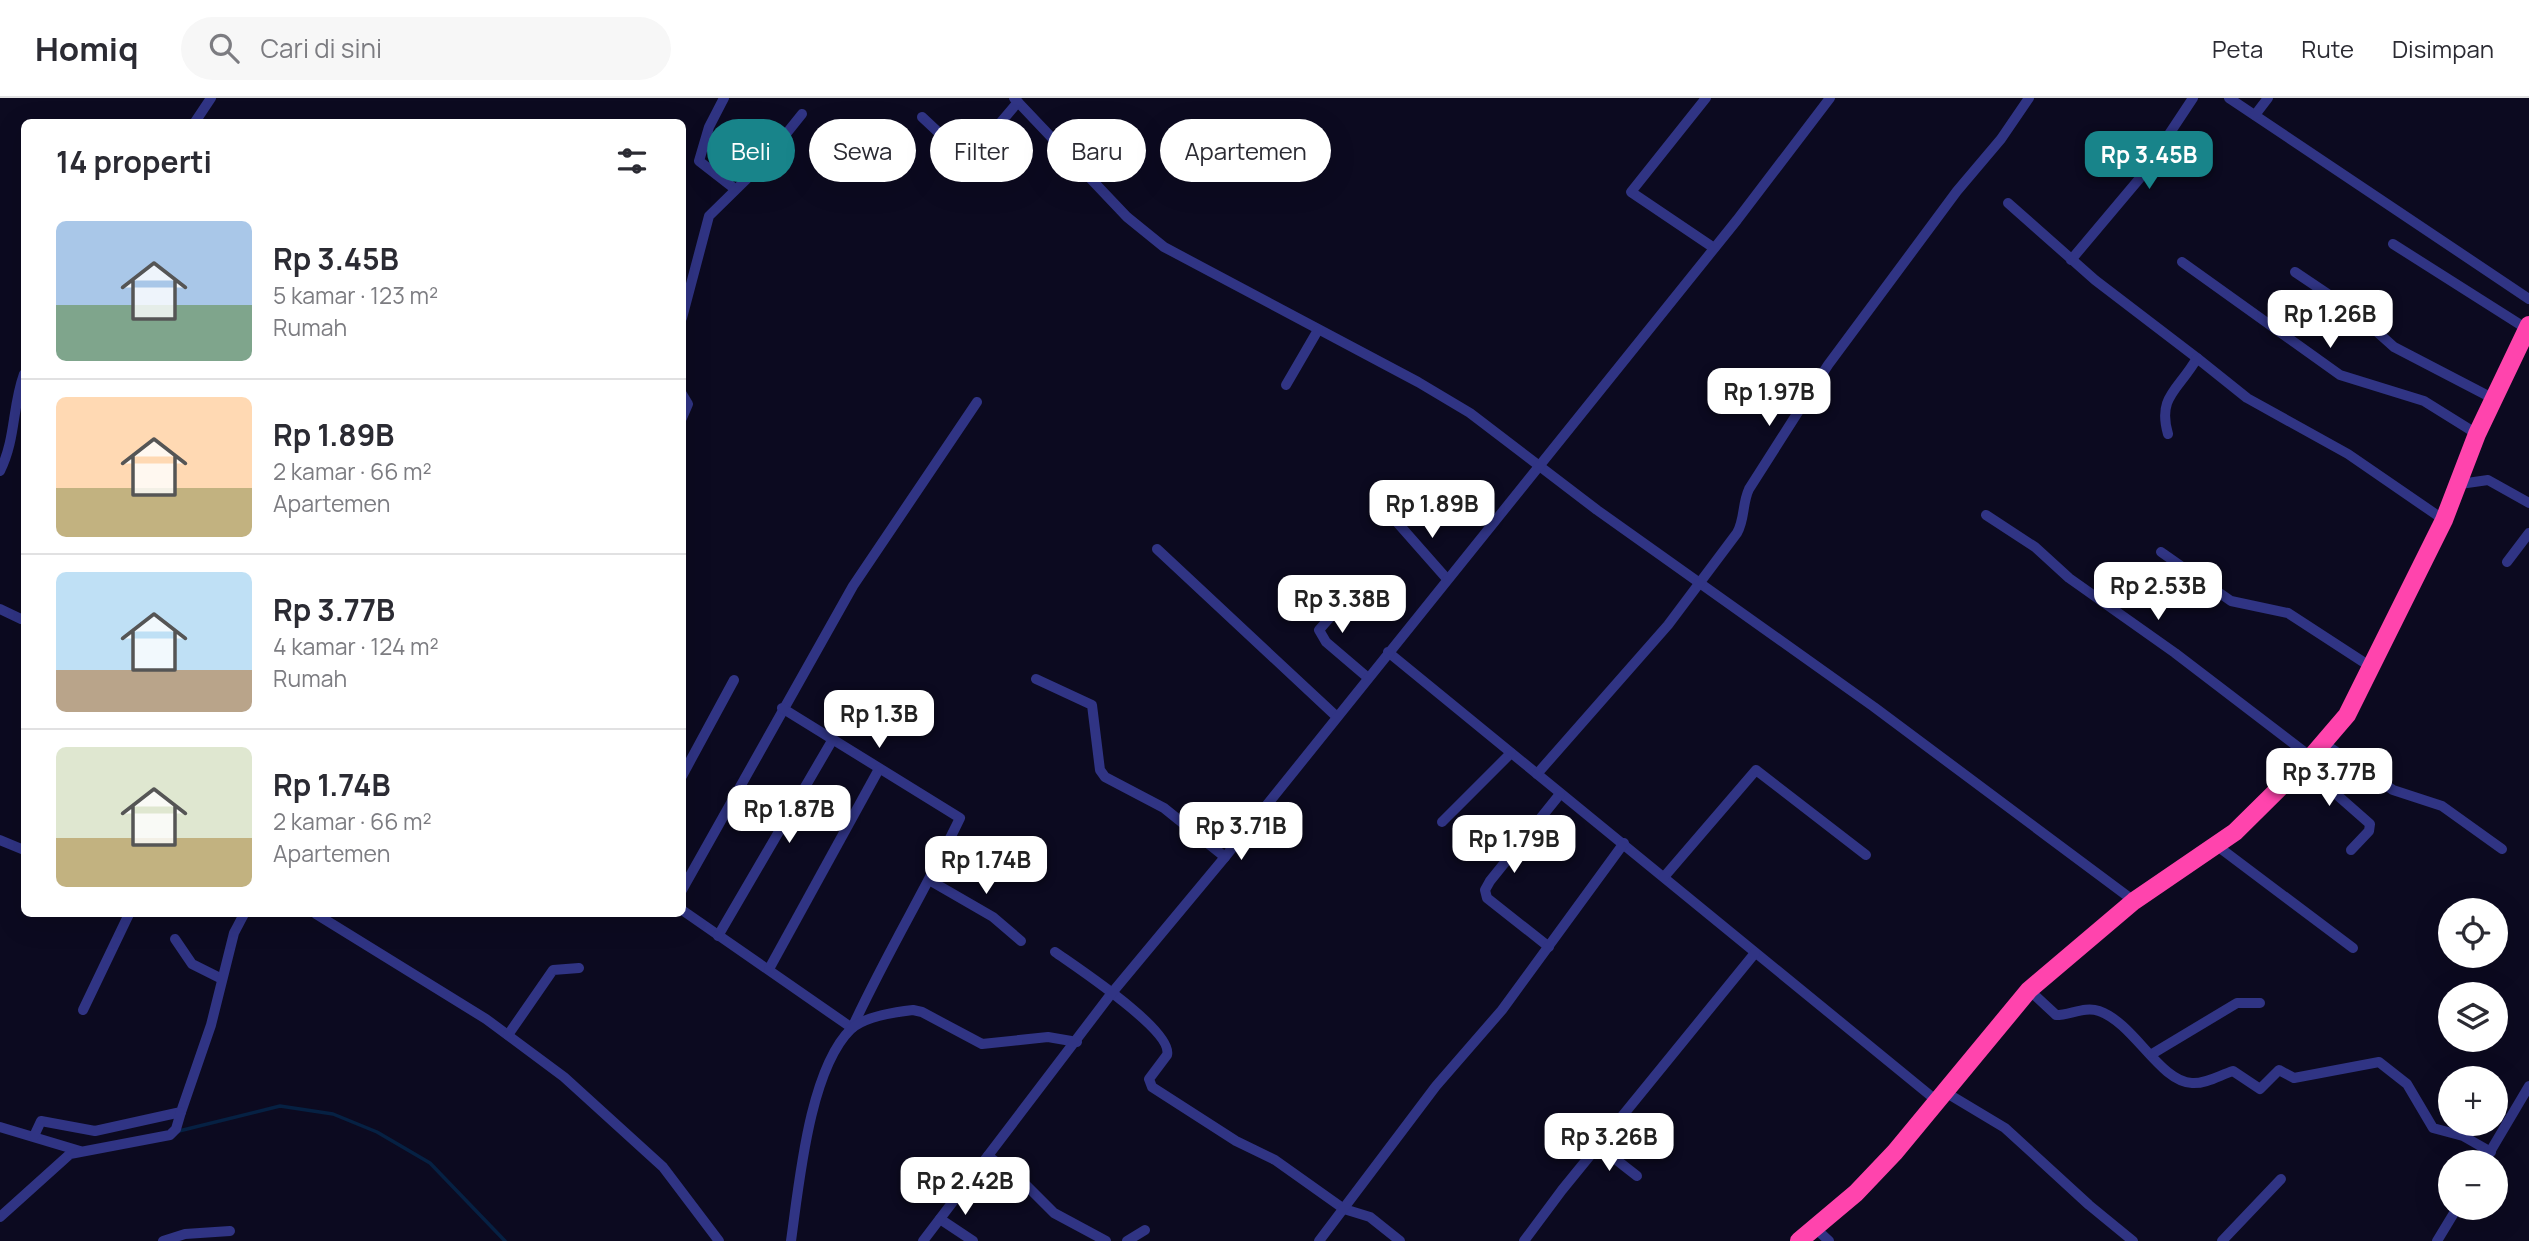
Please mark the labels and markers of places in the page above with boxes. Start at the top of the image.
pin: Rp 3.45B [2077,132,2221,191]
pin: Rp 1.26B [2258,290,2402,350]
pin: Rp 1.97B [1697,368,1841,428]
pin: Rp 1.89B [1360,480,1504,540]
pin: Rp 2.53B [2086,562,2230,622]
pin: Rp 3.38B [1270,575,1414,635]
pin: Rp 1.3B [814,690,944,750]
pin: Rp 3.77B [2257,748,2401,808]
pin: Rp 1.87B [717,786,861,845]
pin: Rp 3.71B [1169,802,1313,862]
pin: Rp 1.79B [1442,816,1586,875]
pin: Rp 1.74B [914,836,1058,896]
pin: Rp 3.26B [1537,1114,1681,1173]
pin: Rp 2.42B [893,1158,1037,1217]

